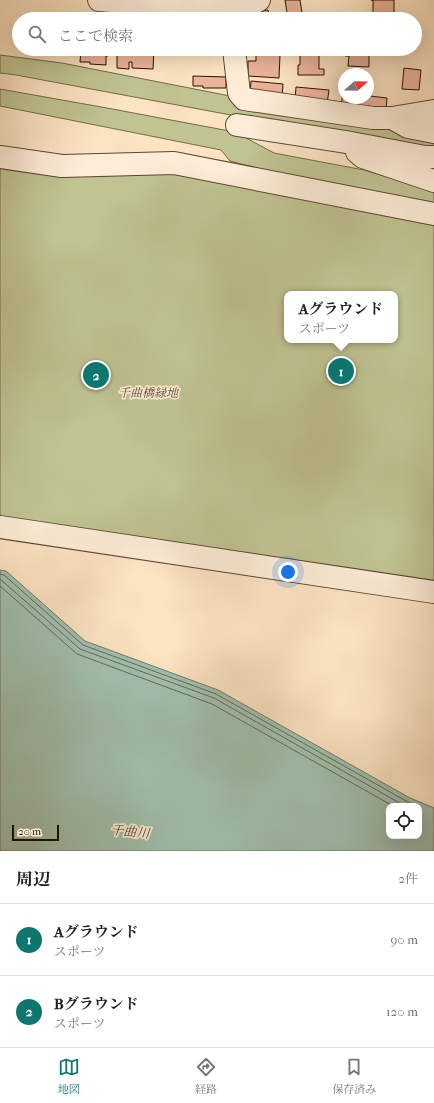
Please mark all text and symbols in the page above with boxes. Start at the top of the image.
search box [12,12,422,56]
icon: search [26,23,48,45]
text: ここで検索 [58,27,133,45]
north arrow [338,68,374,104]
popup [284,291,398,343]
text: Aグラウンド [299,300,383,318]
text: スポーツ [299,321,350,336]
pin: 1 [328,356,354,386]
pin: 2 [83,360,109,390]
park label: 千曲橋緑地 [118,386,180,400]
your location [278,562,298,582]
map controls [386,803,422,839]
button: locate [386,803,422,839]
water label: 千曲川 [110,822,152,841]
scale bar [12,823,59,842]
text: 20 m [18,825,41,838]
text: 周辺 [16,869,50,889]
text: 2件 [398,871,418,886]
text: Aグラウンド [54,923,139,941]
text: 1 [27,932,31,947]
text: 90 m [390,932,418,947]
text: スポーツ [54,944,105,959]
text: Bグラウンド [54,995,139,1013]
text: 2 [26,1004,32,1019]
text: 120 m [386,1004,418,1019]
text: スポーツ [54,1016,105,1031]
tab: 地図 [58,1056,80,1096]
tab: 経路 [195,1056,217,1096]
tab: 保存済み [332,1056,376,1096]

